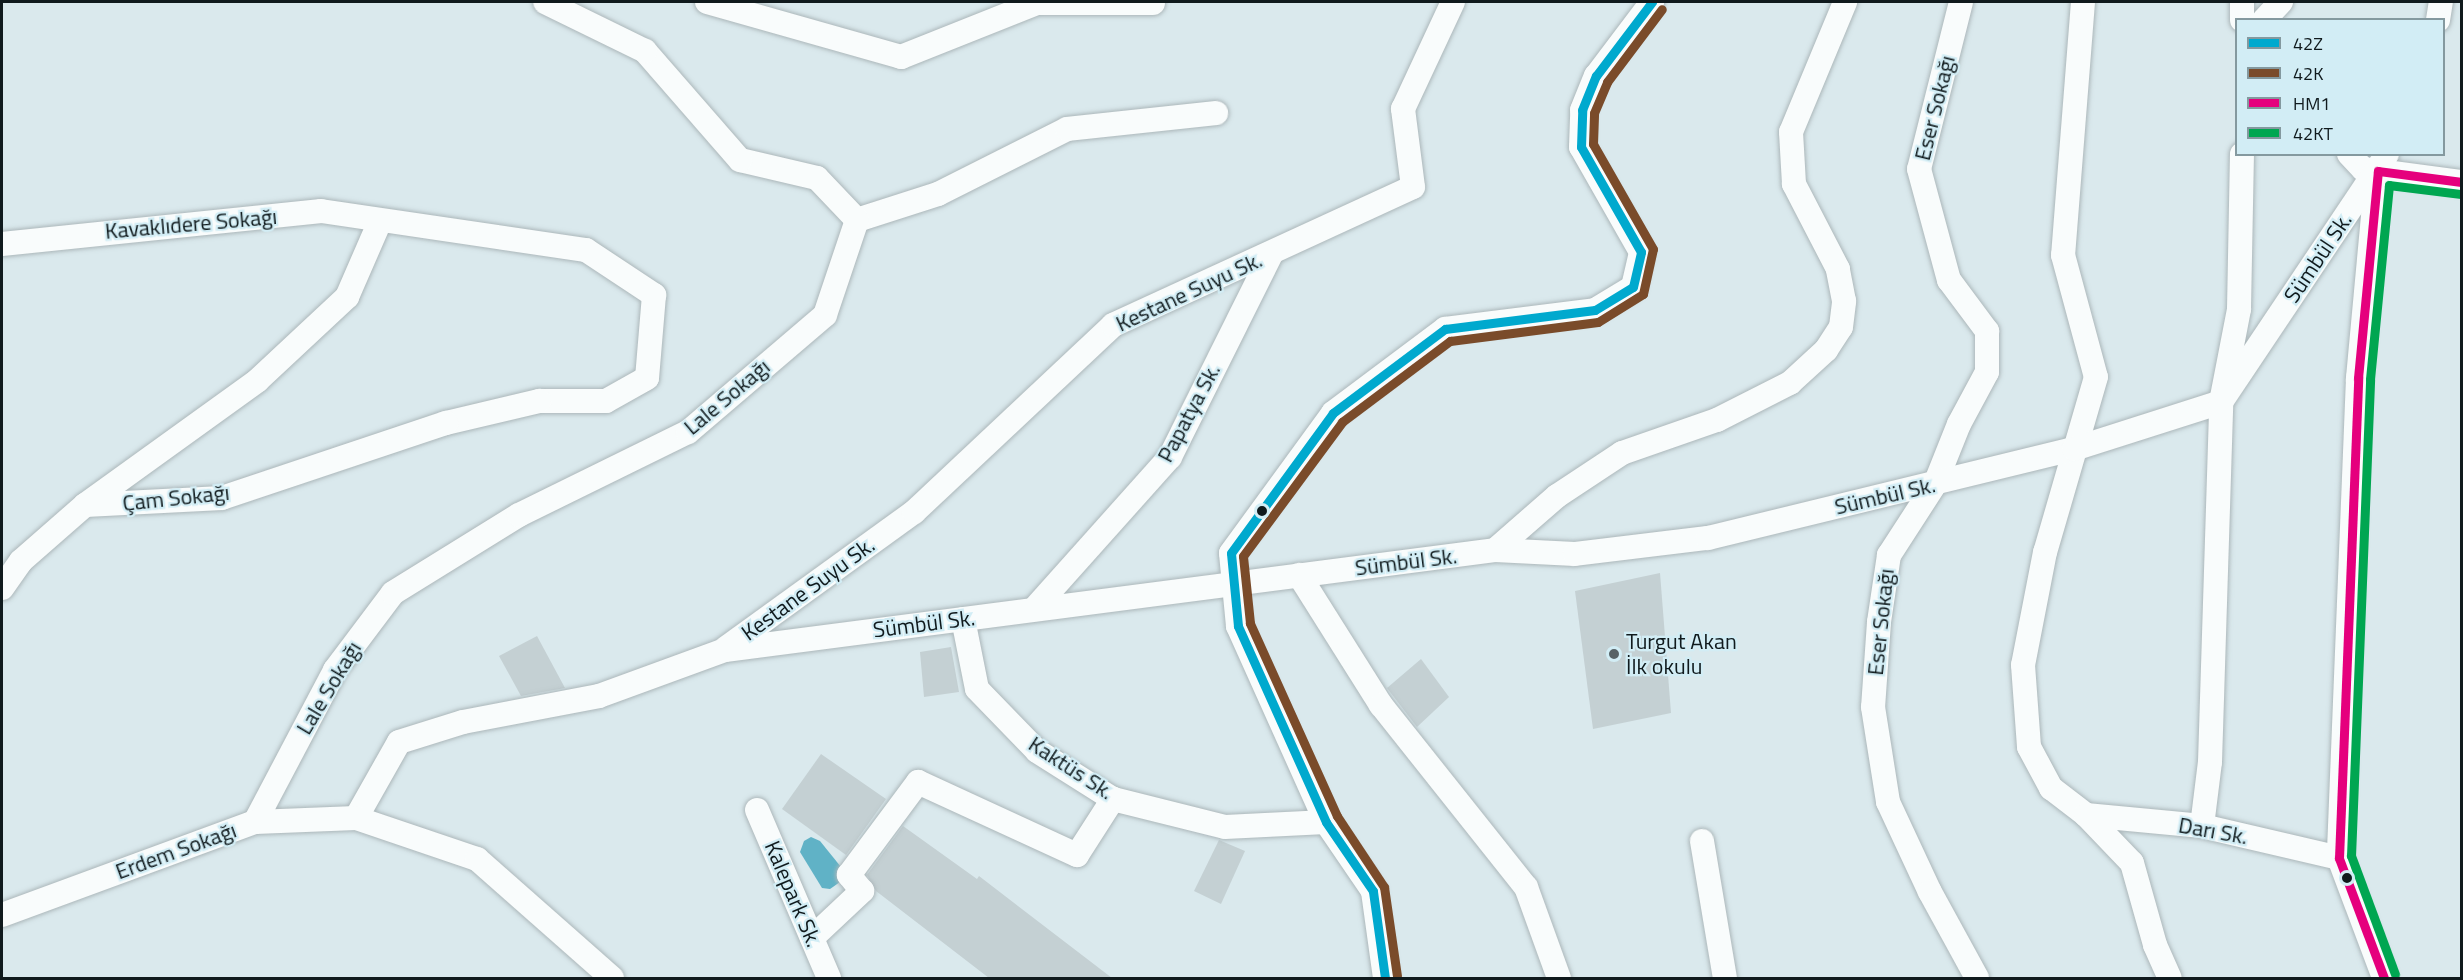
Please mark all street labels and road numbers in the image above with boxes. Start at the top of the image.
street label: Eser Sokağı [1909,53,1961,163]
street label: Kavaklıdere Sokağı [104,203,278,245]
street label: Sümbül Sk. [2278,208,2358,308]
street label: Kestane Suyu Sk. [1112,247,1266,337]
street label: Lale Sokağı [679,354,775,440]
street label: Papatya Sk. [1152,359,1226,467]
street label: Sümbül Sk. [1832,472,1938,520]
street label: Çam Sokağı [121,479,231,517]
street label: Kestane Suyu Sk. [736,532,880,646]
street label: Sümbül Sk. [1354,543,1458,581]
street label: Eser Sokağı [1862,567,1900,677]
street label: Sümbül Sk. [872,605,976,643]
street label: Lale Sokağı [291,637,367,739]
street label: Kaktüs Sk. [1024,731,1118,805]
street label: Darı Sk. [2176,812,2250,850]
street label: Erdem Sokağı [112,817,240,885]
street label: Kalepark Sk. [759,837,827,951]

